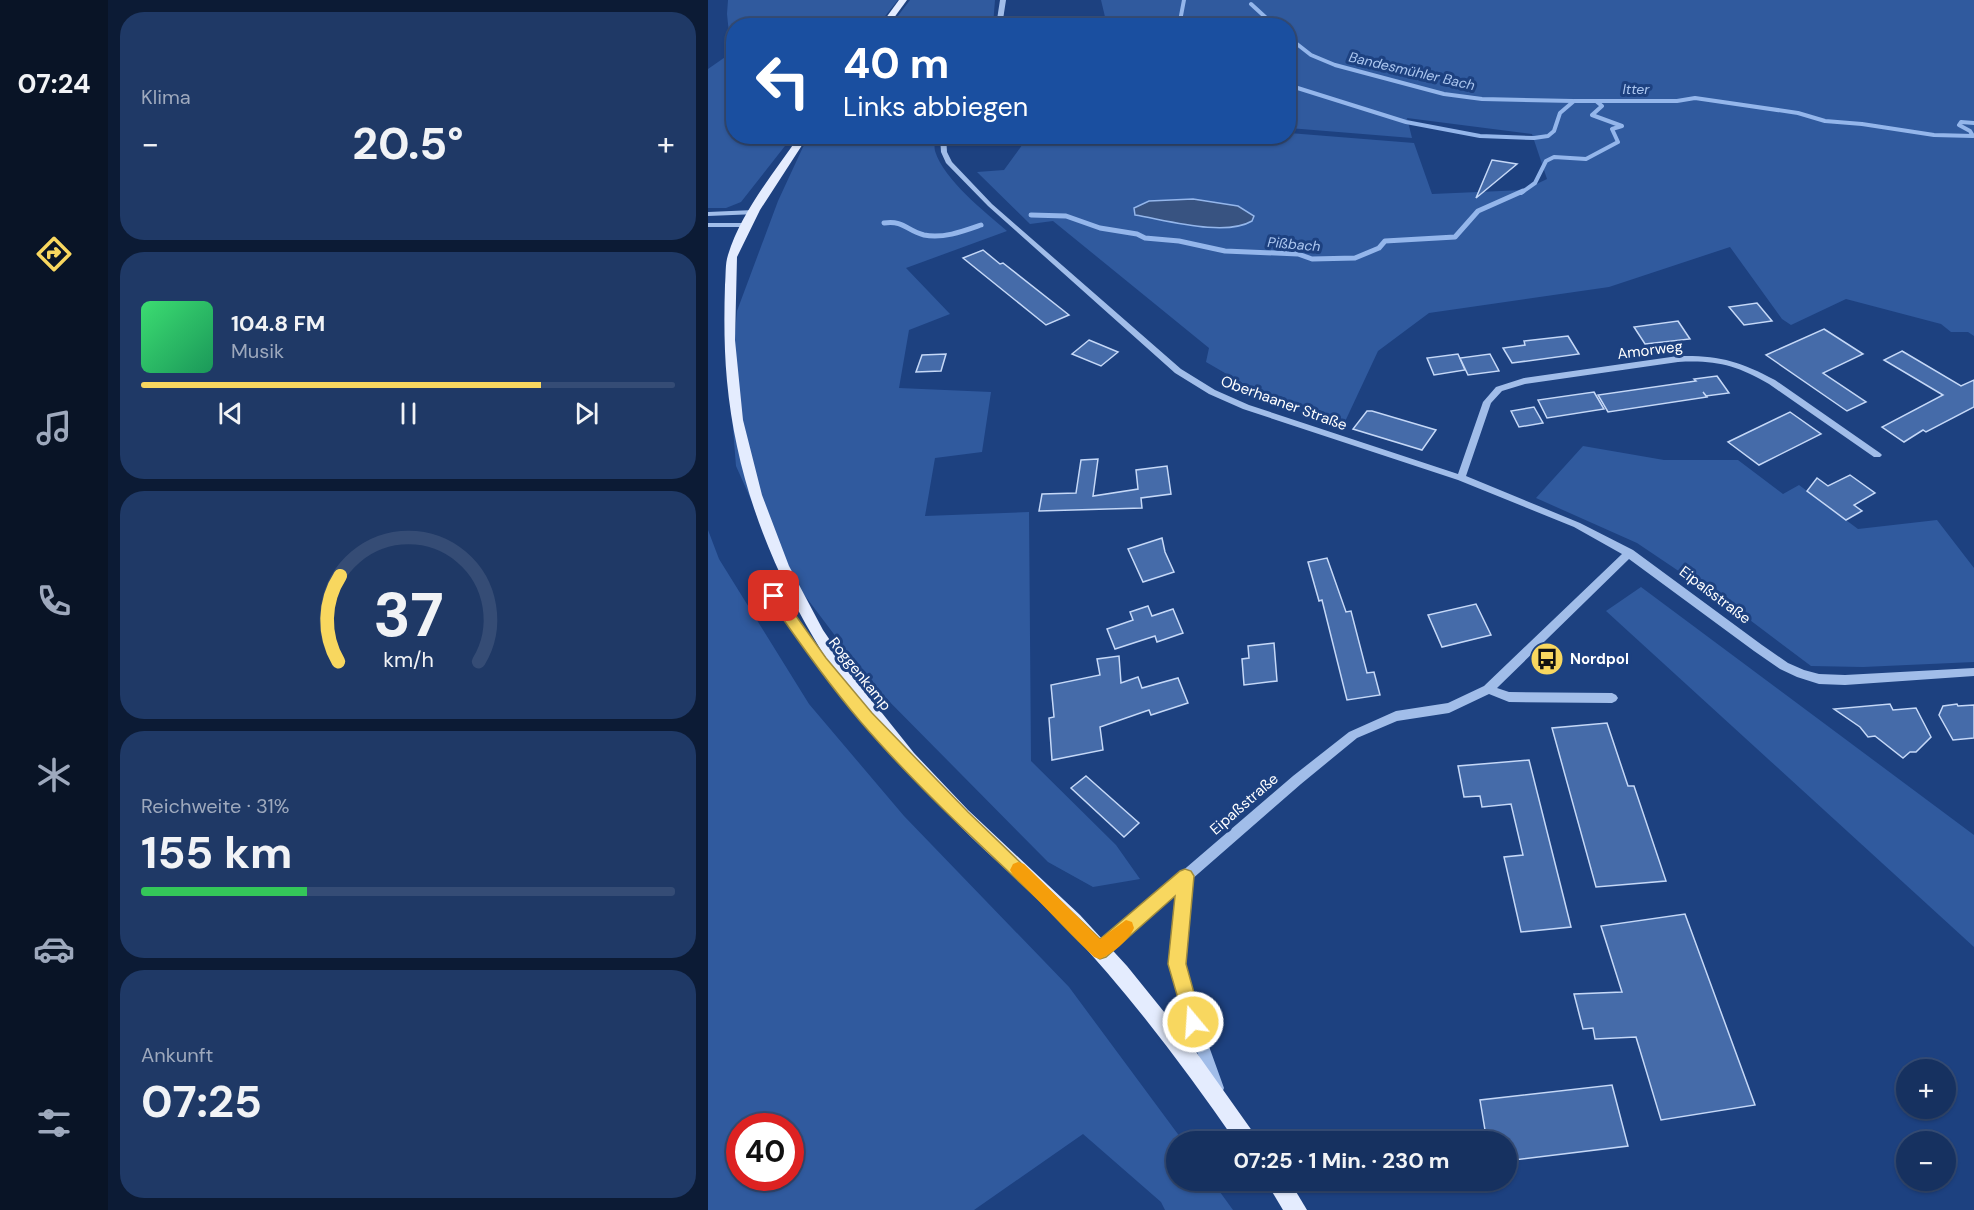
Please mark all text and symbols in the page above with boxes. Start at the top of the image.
text: 40 m [843,36,949,91]
icon: left [744,42,822,120]
water label: Bandesmühler Bach [1347,48,1477,94]
text: 07:24 [17,66,91,101]
water label: Itter [1622,80,1650,98]
text: Klima [141,84,191,110]
text: Links abbiegen [843,89,1028,124]
text: 20.5° [352,114,464,173]
text: − [141,122,159,165]
text: + [657,122,675,165]
icon: directions [33,233,75,275]
water label: Pißbach [1267,233,1321,255]
text: 104.8 FM [231,309,325,338]
street label: Amorweg [1616,336,1684,364]
text: Musik [231,338,284,364]
street label: Oberhaaner Straße [1218,371,1350,435]
icon: previous [214,397,247,430]
icon: pause [392,397,425,430]
icon: next [570,397,603,430]
icon: music [33,407,75,449]
street label: Eipaßstraße [1675,562,1755,628]
pin [748,570,799,621]
text: 37 [373,574,443,655]
icon: arrive [757,579,790,612]
icon: phone [33,580,75,622]
street label: Roggenkamp [824,633,896,715]
bus stop icon: Nordpol [1529,641,1565,677]
text: km/h [383,646,433,674]
place label: Nordpol [1570,649,1629,669]
icon: climate [33,754,75,796]
street label: Eipaßstraße [1206,769,1282,839]
text: Reichweite · 31% [141,793,289,819]
text: 155 km [141,823,292,882]
icon: car [33,928,75,970]
position arrow [1161,990,1225,1054]
text: Ankunft [141,1042,213,1068]
map controls [1896,1059,1956,1191]
button: + [1896,1059,1956,1119]
text: 07:25 [141,1072,262,1131]
icon: filters [33,1102,75,1144]
speed limit sign: 40 [726,1113,804,1191]
button: − [1896,1131,1956,1191]
text: 07:25 · 1 Min. · 230 m [1233,1146,1450,1175]

